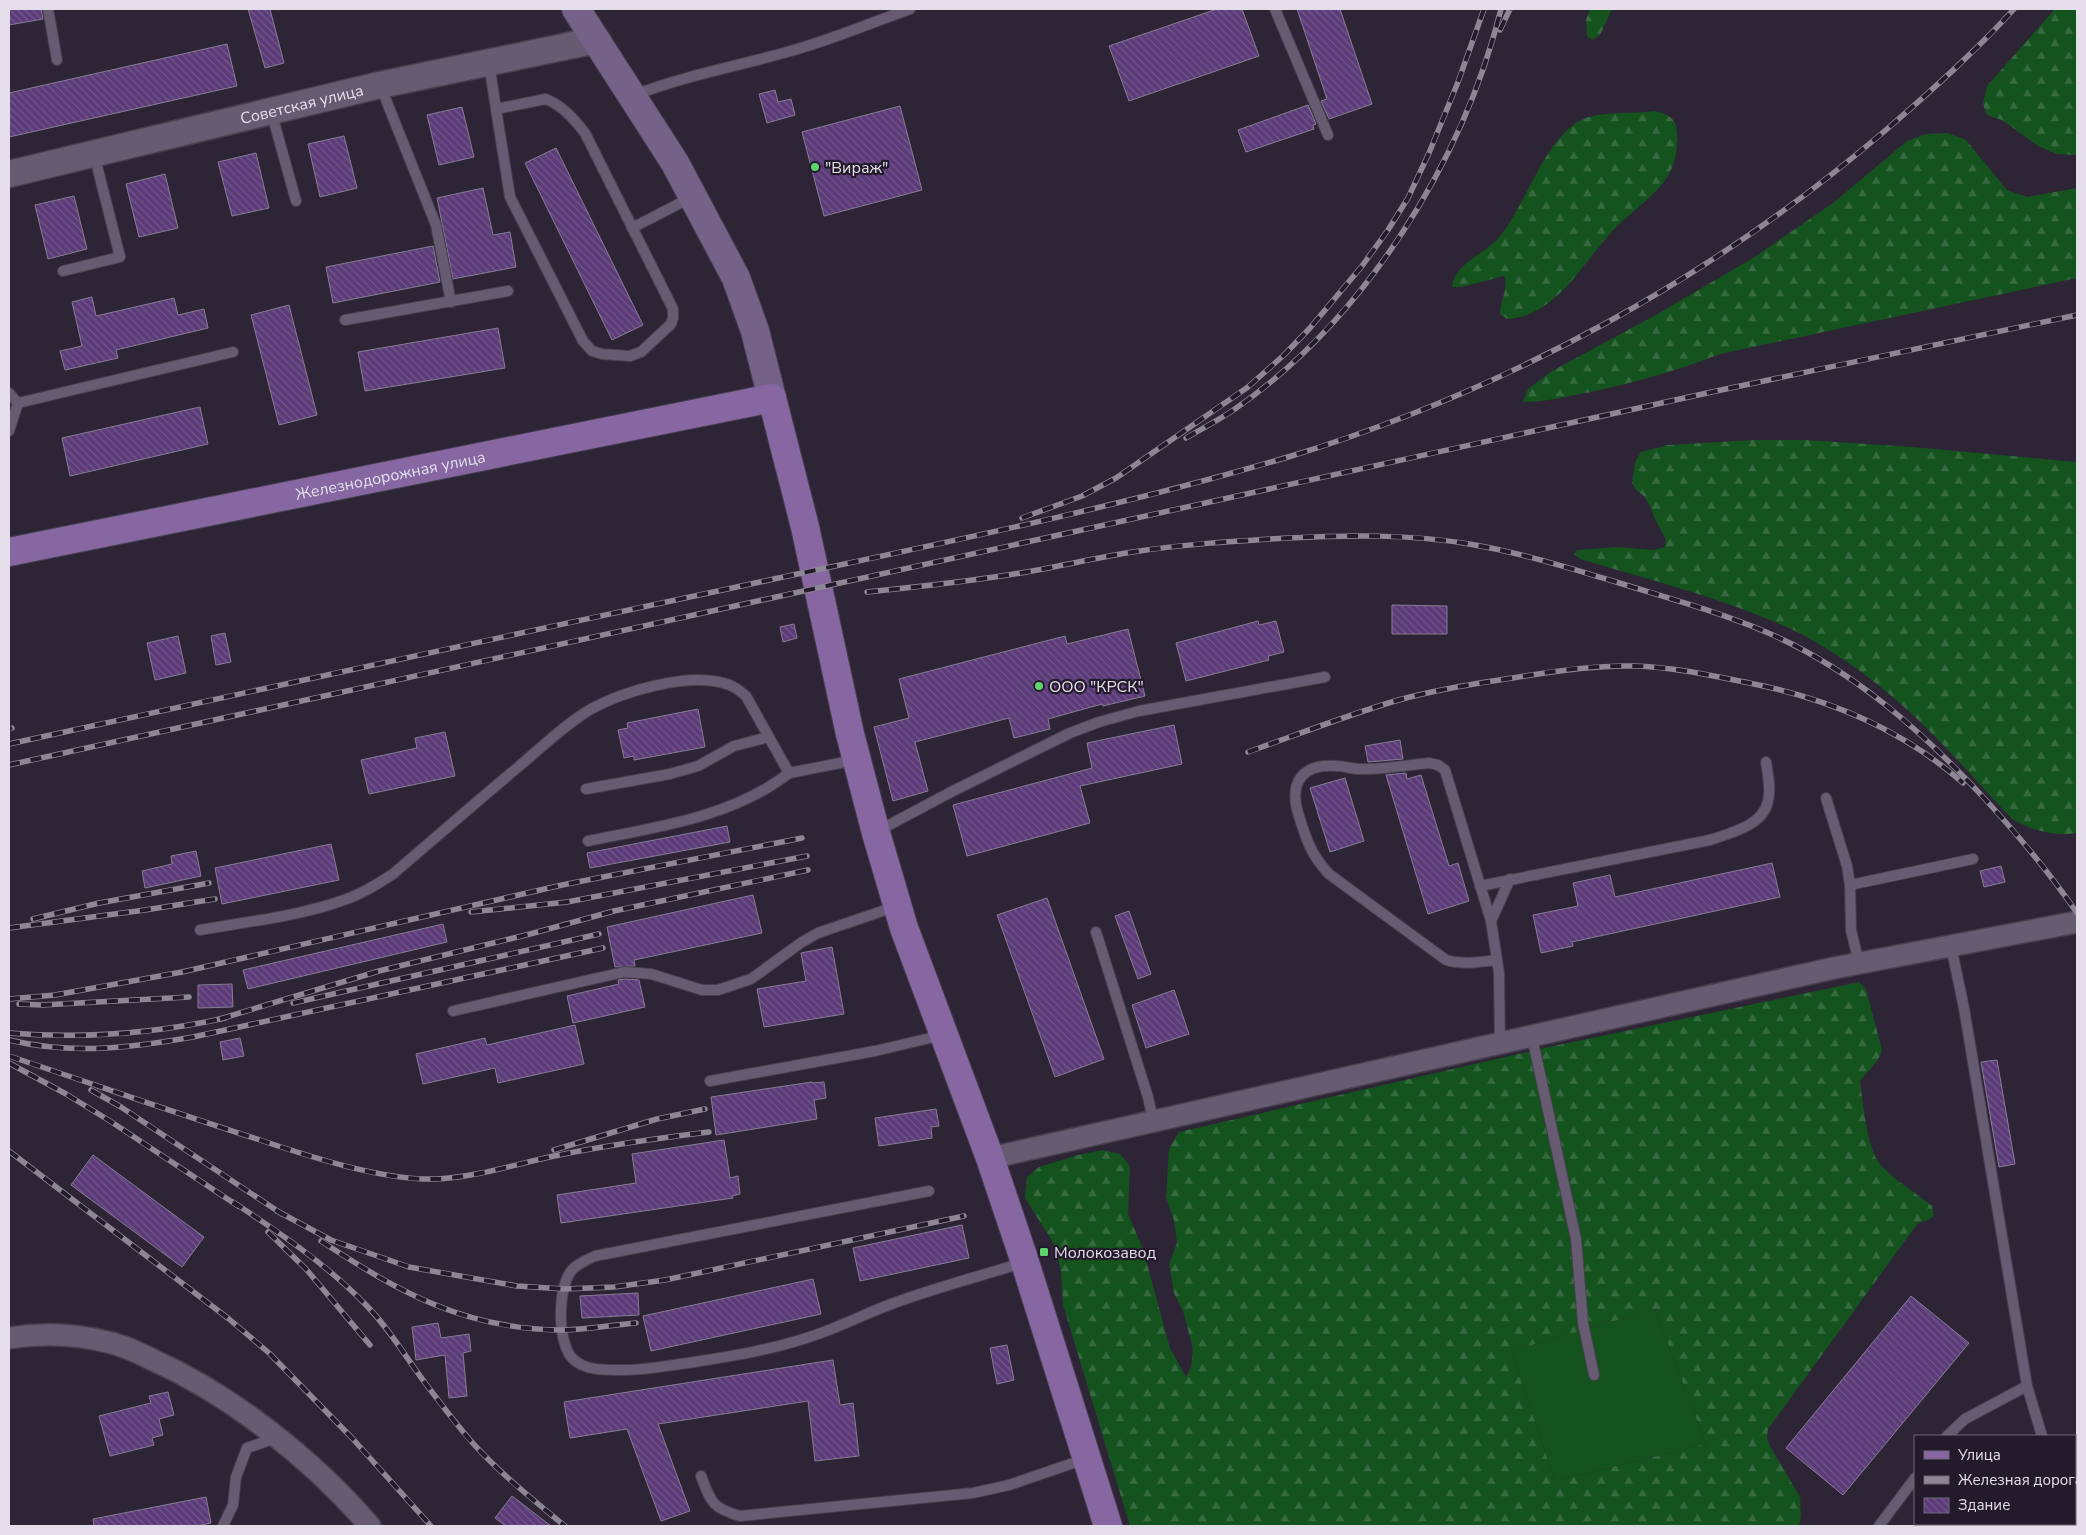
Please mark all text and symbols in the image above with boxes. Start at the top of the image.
street label: Советская улица [238,79,366,130]
place label: "Вираж" [825,157,888,179]
marker: "Вираж" [809,161,821,173]
street label: Железнодорожная улица [294,446,488,506]
place label: ООО "КРСК" [1049,676,1144,698]
marker: ООО "КРСК" [1033,680,1045,692]
place label: Молокозавод [1054,1242,1157,1264]
marker: Молокозавод [1038,1246,1050,1258]
legend [1914,1435,2076,1525]
text: Улица [1957,1445,2001,1465]
text: Железная дорога [1958,1470,2083,1490]
text: Здание [1958,1495,2010,1515]

